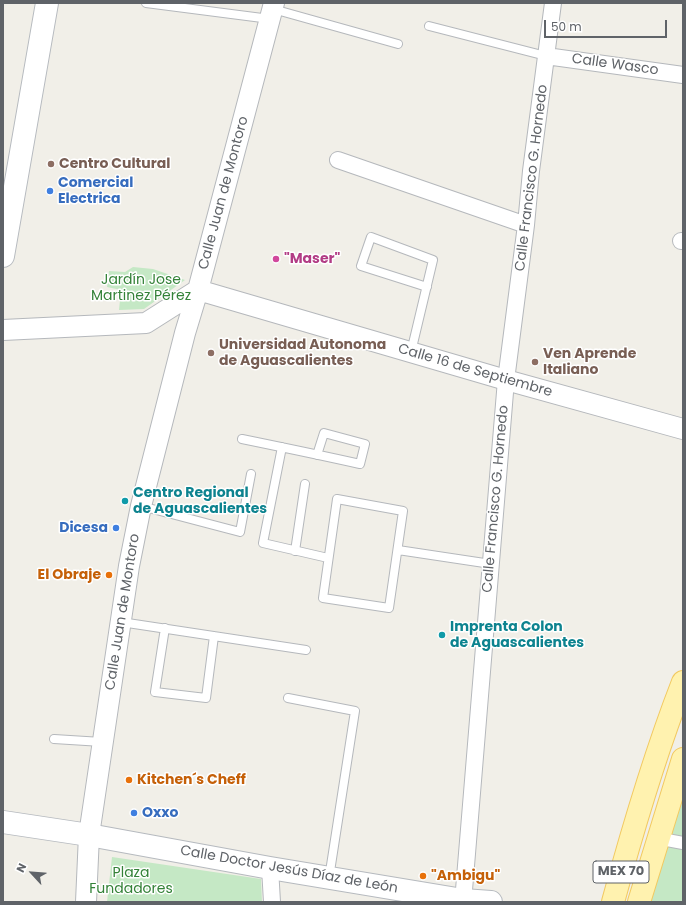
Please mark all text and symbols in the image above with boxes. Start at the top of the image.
scale bar [546,12,669,38]
text: 50 m [551,18,582,35]
street label: Calle Wasco [571,51,659,79]
street label: Calle Francisco G. Hornedo [512,84,552,272]
street label: Calle Juan de Montoro [195,114,253,272]
place label: Centro Cultural [59,156,170,172]
marker: Centro Cultural [46,159,56,169]
place label: Comercial Electrica [58,175,133,208]
marker: Comercial Electrica [45,186,55,196]
place label: "Maser" [284,251,340,267]
marker: "Maser" [271,254,281,264]
park label: Jardín Jose Martinez Pérez [91,272,191,304]
place label: Universidad Autonoma de Aguascalientes [219,337,386,370]
street label: Calle 16 de Septiembre [396,341,554,401]
place label: Ven Aprende Italiano [543,346,636,378]
marker: Universidad Autonoma de Aguascalientes [206,348,216,358]
marker: Ven Aprende Italiano [530,357,540,367]
street label: Calle Francisco G. Hornedo [479,405,513,593]
place label: Centro Regional de Aguascalientes [133,485,267,518]
marker: Centro Regional de Aguascalientes [120,496,130,506]
place label: Dicesa [59,520,108,536]
marker: Dicesa [111,523,121,533]
street label: Calle Juan de Montoro [102,533,144,691]
place label: El Obraje [38,567,101,583]
marker: El Obraje [104,570,114,580]
place label: Imprenta Colon de Aguascalientes [450,619,584,652]
marker: Imprenta Colon de Aguascalientes [437,630,447,640]
place label: Kitchen´s Cheff [137,772,246,788]
marker: Kitchen´s Cheff [124,775,134,785]
place label: Oxxo [142,805,178,821]
marker: Oxxo [129,808,139,818]
street label: Calle Doctor Jesús Díaz de León [179,843,399,897]
north arrow [12,853,52,893]
text: N [12,861,30,875]
road number: MEX 70 [593,861,649,883]
park label: Plaza Fundadores [89,865,173,898]
place label: "Ambigu" [431,868,500,884]
marker: "Ambigu" [418,871,428,881]

